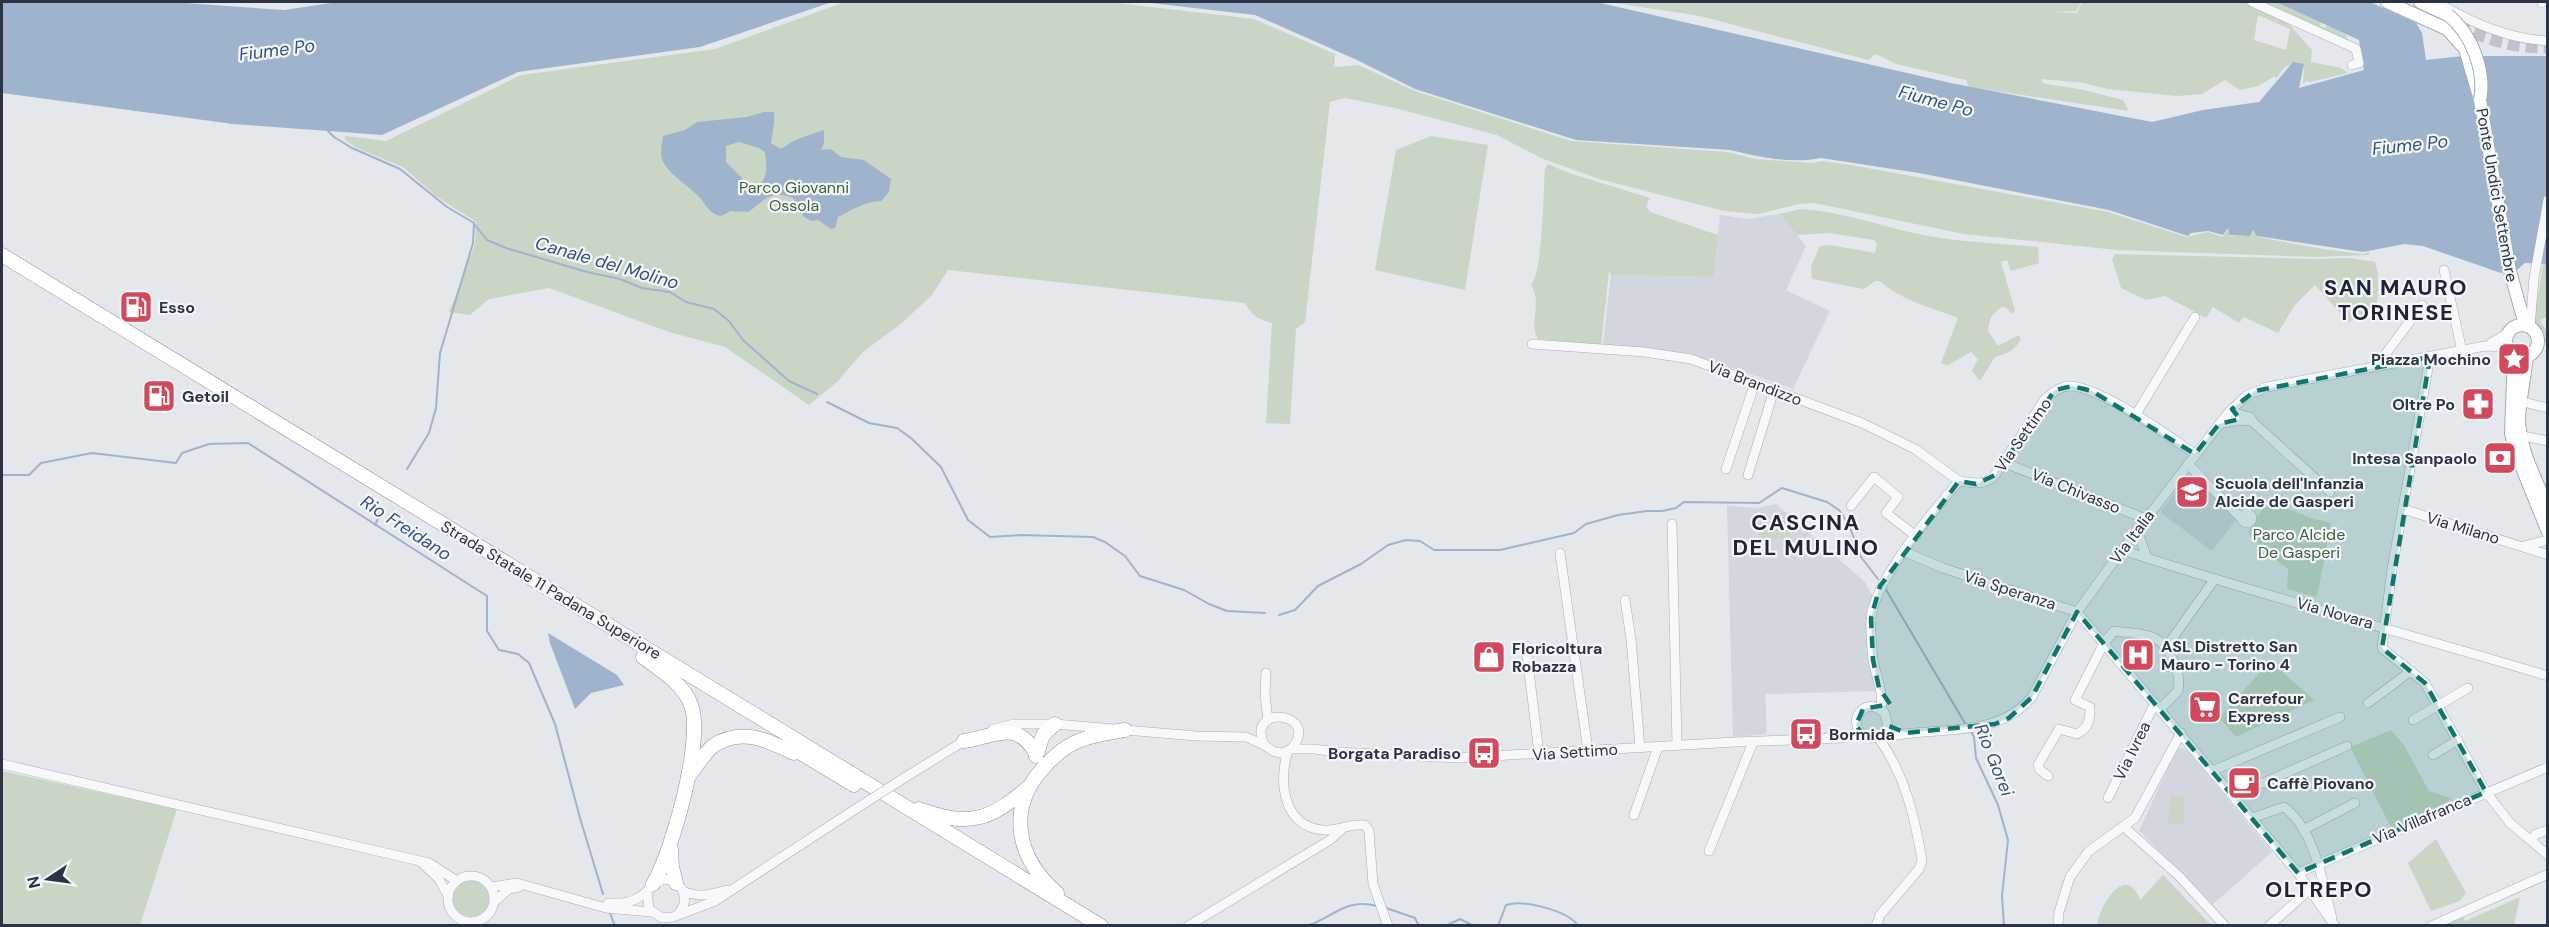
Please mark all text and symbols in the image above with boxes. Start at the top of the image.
water label: Fiume Po [238,33,316,67]
water label: Fiume Po [1896,80,1976,122]
street label: Ponte Undici Settembre [2471,106,2523,284]
water label: Fiume Po [2371,129,2449,161]
park label: Parco Giovanni Ossola [739,177,849,216]
water label: Canale del Molino [532,231,682,295]
district label: SAN MAURO TORINESE [2324,273,2468,327]
fuel station icon: Esso [118,289,154,325]
place label: Esso [159,297,195,318]
place icon: Piazza Mochino [2496,341,2532,377]
place label: Piazza Mochino [2371,349,2491,370]
street label: Via Brandizzo [1705,355,1805,411]
fuel station icon: Getoil [141,378,177,414]
place label: Getoil [182,386,229,407]
pharmacy icon: Oltre Po [2460,386,2496,422]
street label: Via Settimo [1990,394,2056,476]
place label: Oltre Po [2392,394,2455,415]
bank icon: Intesa Sanpaolo [2482,440,2518,476]
place label: Intesa Sanpaolo [2352,448,2477,469]
street label: Via Chivasso [2028,464,2124,518]
place label: Scuola dell'Infanzia Alcide de Gasperi [2215,473,2364,512]
school or university icon: Scuola dell'Infanzia Alcide de Gasperi [2174,474,2210,510]
water label: Rio Freidano [356,490,456,566]
street label: Via Italia [2105,506,2159,568]
street label: Via Milano [2424,507,2502,549]
district label: CASCINA DEL MULINO [1733,508,1879,562]
street label: Strada Statale 11 Padana Superiore [437,516,665,664]
park label: Parco Alcide De Gasperi [2253,524,2345,563]
street label: Via Speranza [1961,565,2059,615]
street label: Via Novara [2294,592,2376,634]
place label: ASL Distretto San Mauro - Torino 4 [2161,636,2298,675]
hospital icon: ASL Distretto San Mauro - Torino 4 [2120,637,2156,673]
place label: Floricoltura Robazza [1512,638,1602,677]
shop icon: Floricoltura Robazza [1471,639,1507,675]
place label: Carrefour Express [2228,688,2304,727]
supermarket icon: Carrefour Express [2187,689,2223,725]
bus stop icon: Bormida [1788,716,1824,752]
street label: Via Ivrea [2109,718,2155,784]
water label: Rio Gorei [1969,720,2020,800]
place label: Bormida [1829,724,1895,745]
bus stop icon: Borgata Paradiso [1466,735,1502,771]
street label: Via Settimo [1532,739,1618,765]
place label: Borgata Paradiso [1328,743,1461,764]
cafe icon: Caffè Piovano [2226,765,2262,801]
place label: Caffè Piovano [2267,773,2374,794]
street label: Via Villafranca [2370,789,2474,849]
north arrow [18,849,78,909]
text: N [22,874,45,890]
district label: OLTREPO [2265,875,2373,904]

